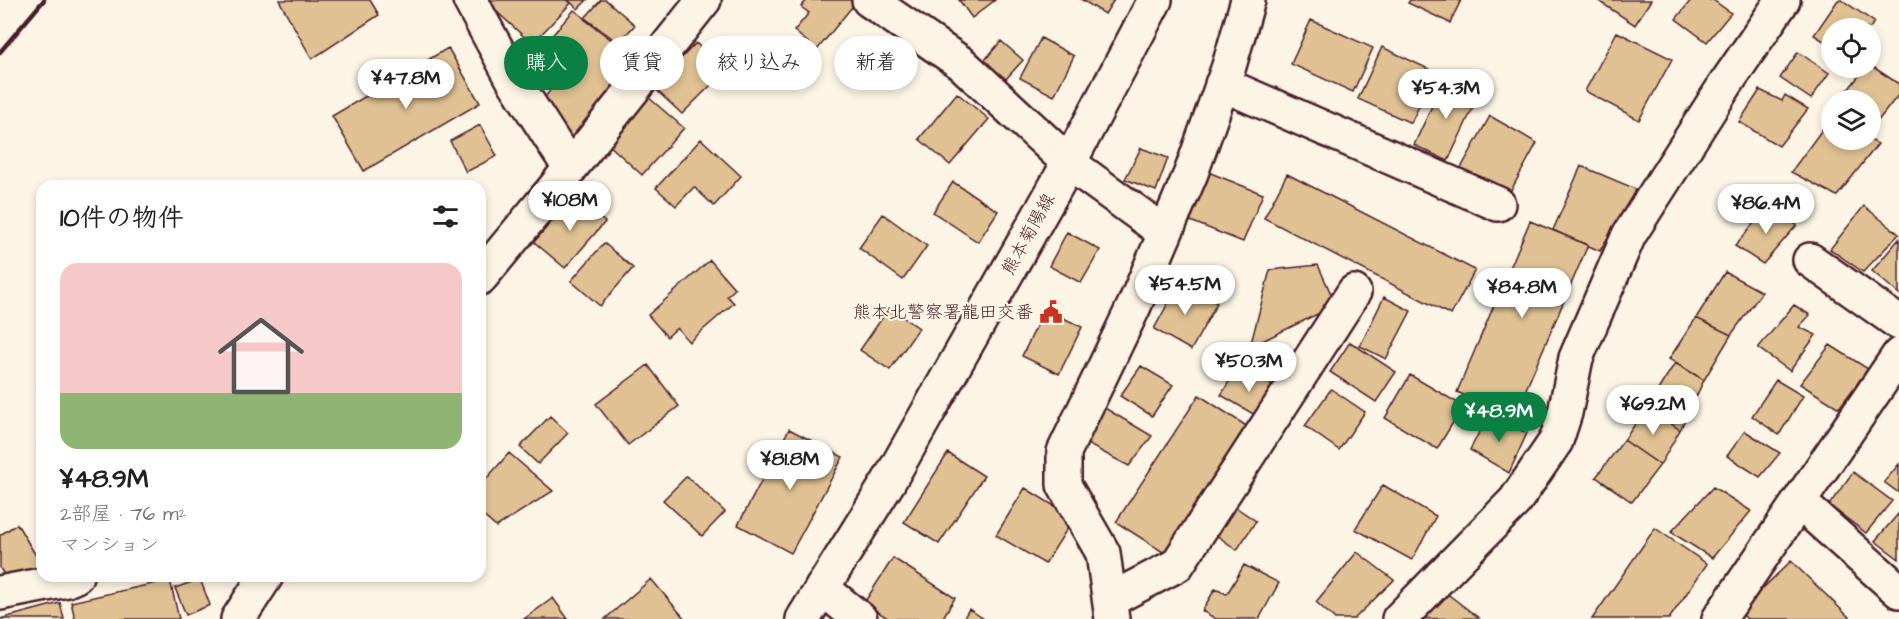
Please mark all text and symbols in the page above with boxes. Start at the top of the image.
map controls [1821,18,1881,150]
button: locate [1821,18,1881,78]
chip: 購入 [504,36,588,90]
chip: 賃貸 [600,36,684,90]
chip: 絞り込み [696,36,822,90]
chip: 新着 [834,36,918,90]
pin: ¥47.8M [357,59,455,110]
text: ¥47.8M [372,64,440,92]
pin: ¥54.3M [1397,69,1495,120]
text: ¥54.3M [1412,74,1480,102]
button: layers [1821,90,1881,150]
pin: ¥108M [528,181,612,232]
pin: ¥86.4M [1717,184,1815,235]
text: ¥108M [542,186,598,214]
street label: 熊本菊陽線 [996,189,1061,280]
text: ¥86.4M [1731,189,1801,217]
text: 10件の物件 [60,200,184,236]
icon: filters [429,200,462,233]
pin: ¥54.5M [1136,265,1234,316]
pin: ¥84.8M [1473,268,1571,319]
text: ¥54.5M [1149,270,1221,298]
text: ¥84.8M [1487,273,1557,301]
public building icon: 熊本北警察署龍田交番 [1038,299,1064,325]
place label: 熊本北警察署龍田交番 [853,300,1033,325]
icon: home [207,302,315,410]
pin: ¥50.3M [1200,342,1298,393]
text: ¥50.3M [1216,347,1283,375]
pin: ¥69.2M [1604,385,1702,436]
text: ¥69.2M [1620,390,1686,418]
pin: ¥48.9M [1450,392,1548,443]
text: ¥48.9M [1465,397,1533,425]
pin: ¥81.8M [741,440,839,491]
text: ¥81.8M [761,445,819,473]
text: ¥48.9M [60,461,148,497]
text: 2部屋 · 76 m² [60,500,186,528]
text: マンション [60,531,159,559]

